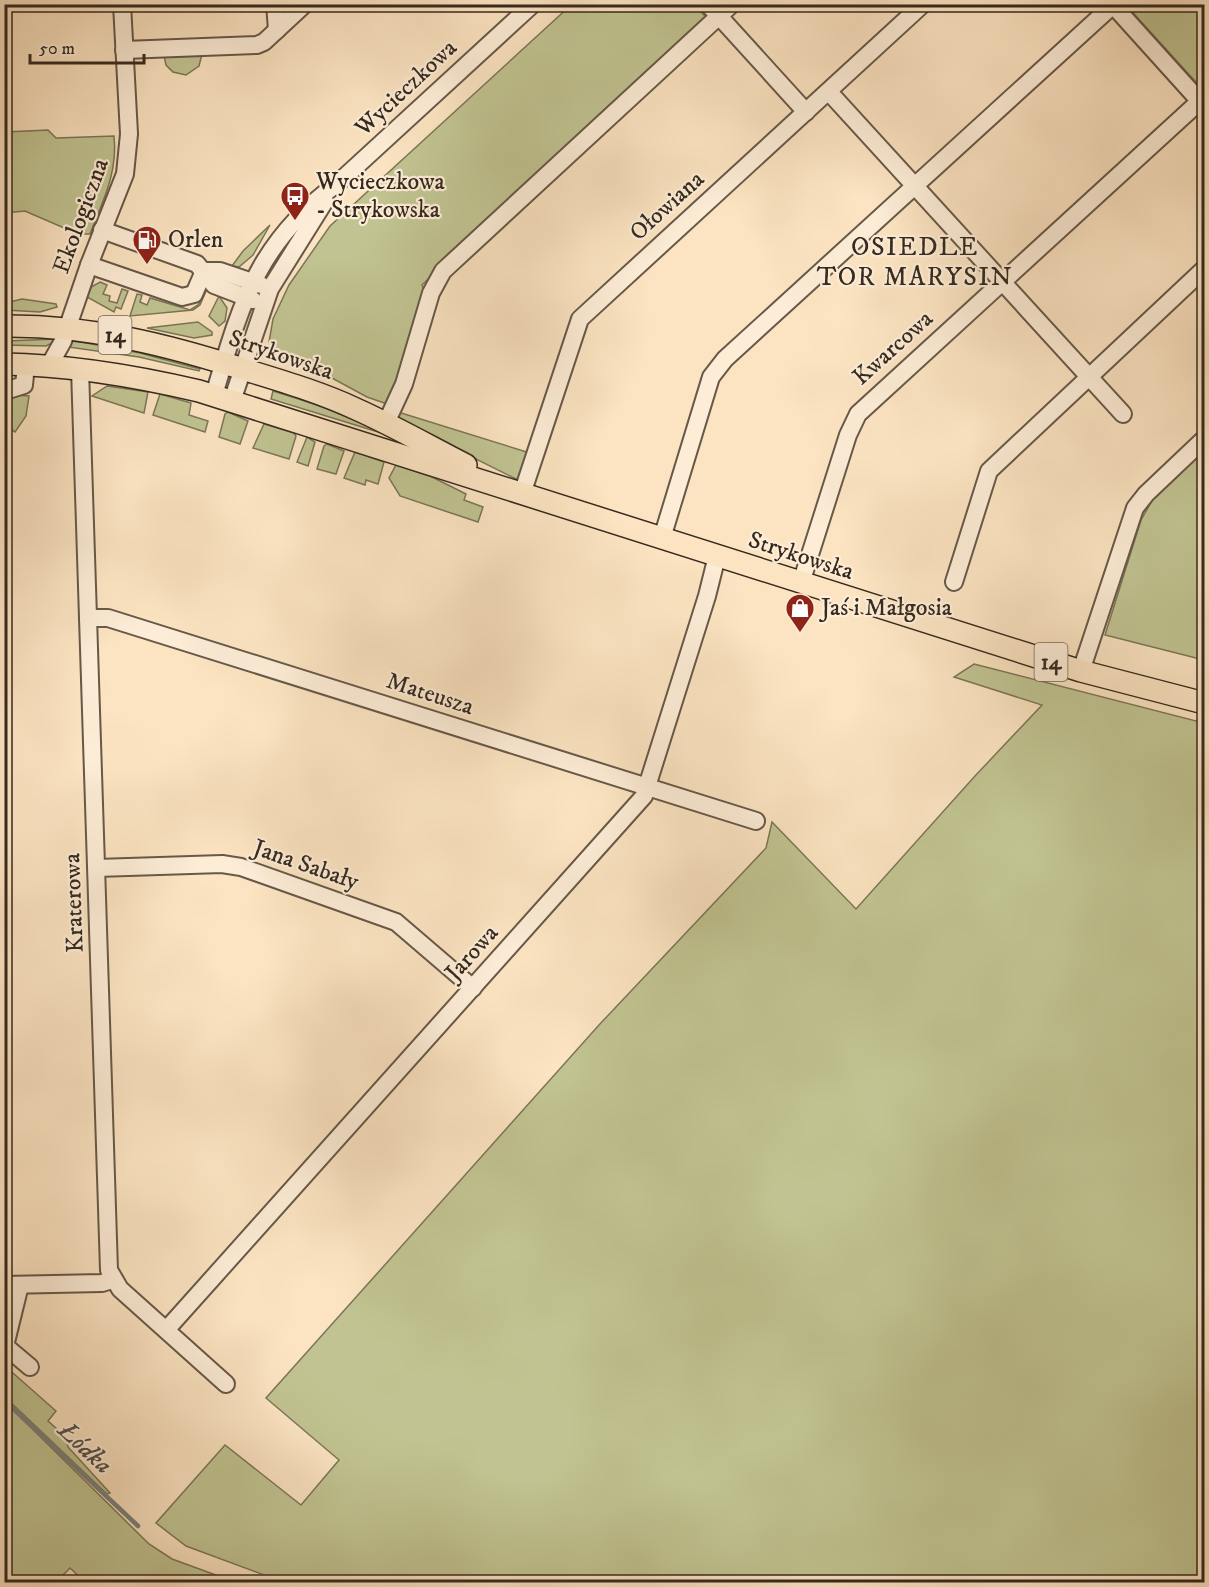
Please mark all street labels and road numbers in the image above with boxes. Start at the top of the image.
street label: Wycieczkowa [348,33,464,144]
street label: Ekologiczna [46,154,116,278]
street label: Ołowiana [623,164,711,247]
street label: Kwarcowa [847,304,940,392]
road number: 14 [98,316,132,354]
street label: Strykowska [225,323,338,387]
street label: Strykowska [745,525,858,587]
road number: 14 [1034,643,1068,681]
street label: Mateusza [383,666,478,722]
street label: Jana Sabały [247,832,363,897]
street label: Kraterowa [57,852,91,953]
street label: Jarowa [438,918,506,989]

